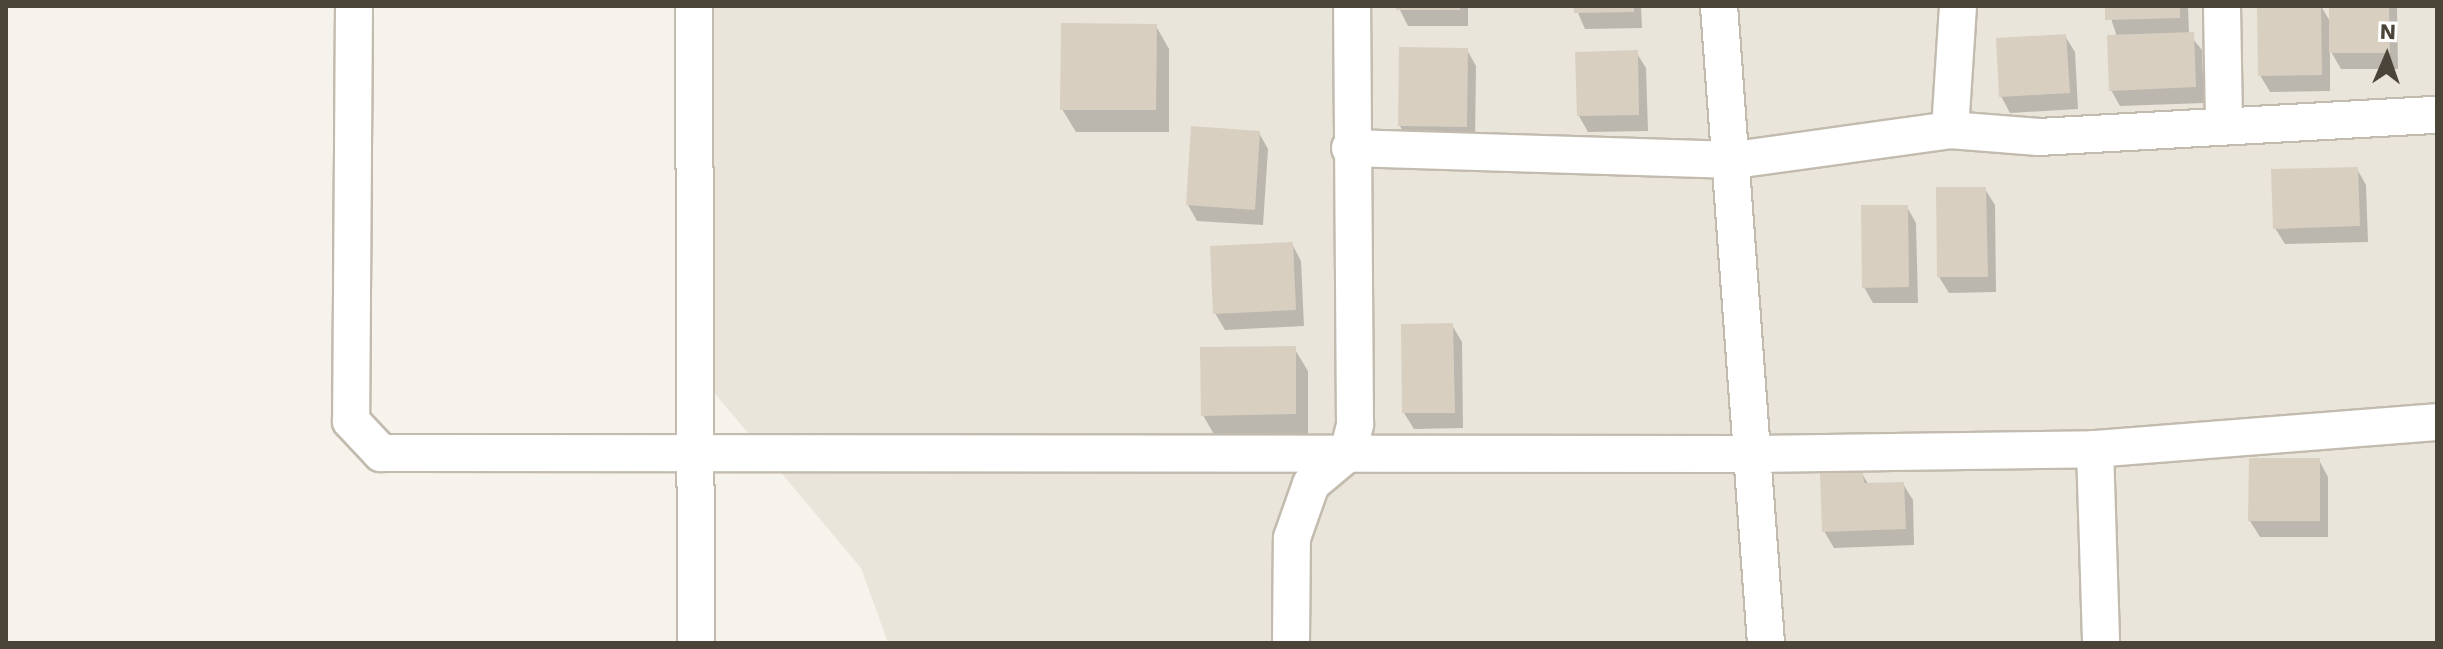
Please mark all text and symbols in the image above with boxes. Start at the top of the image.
north arrow [2347,16,2427,96]
text: N [2379,19,2396,44]

